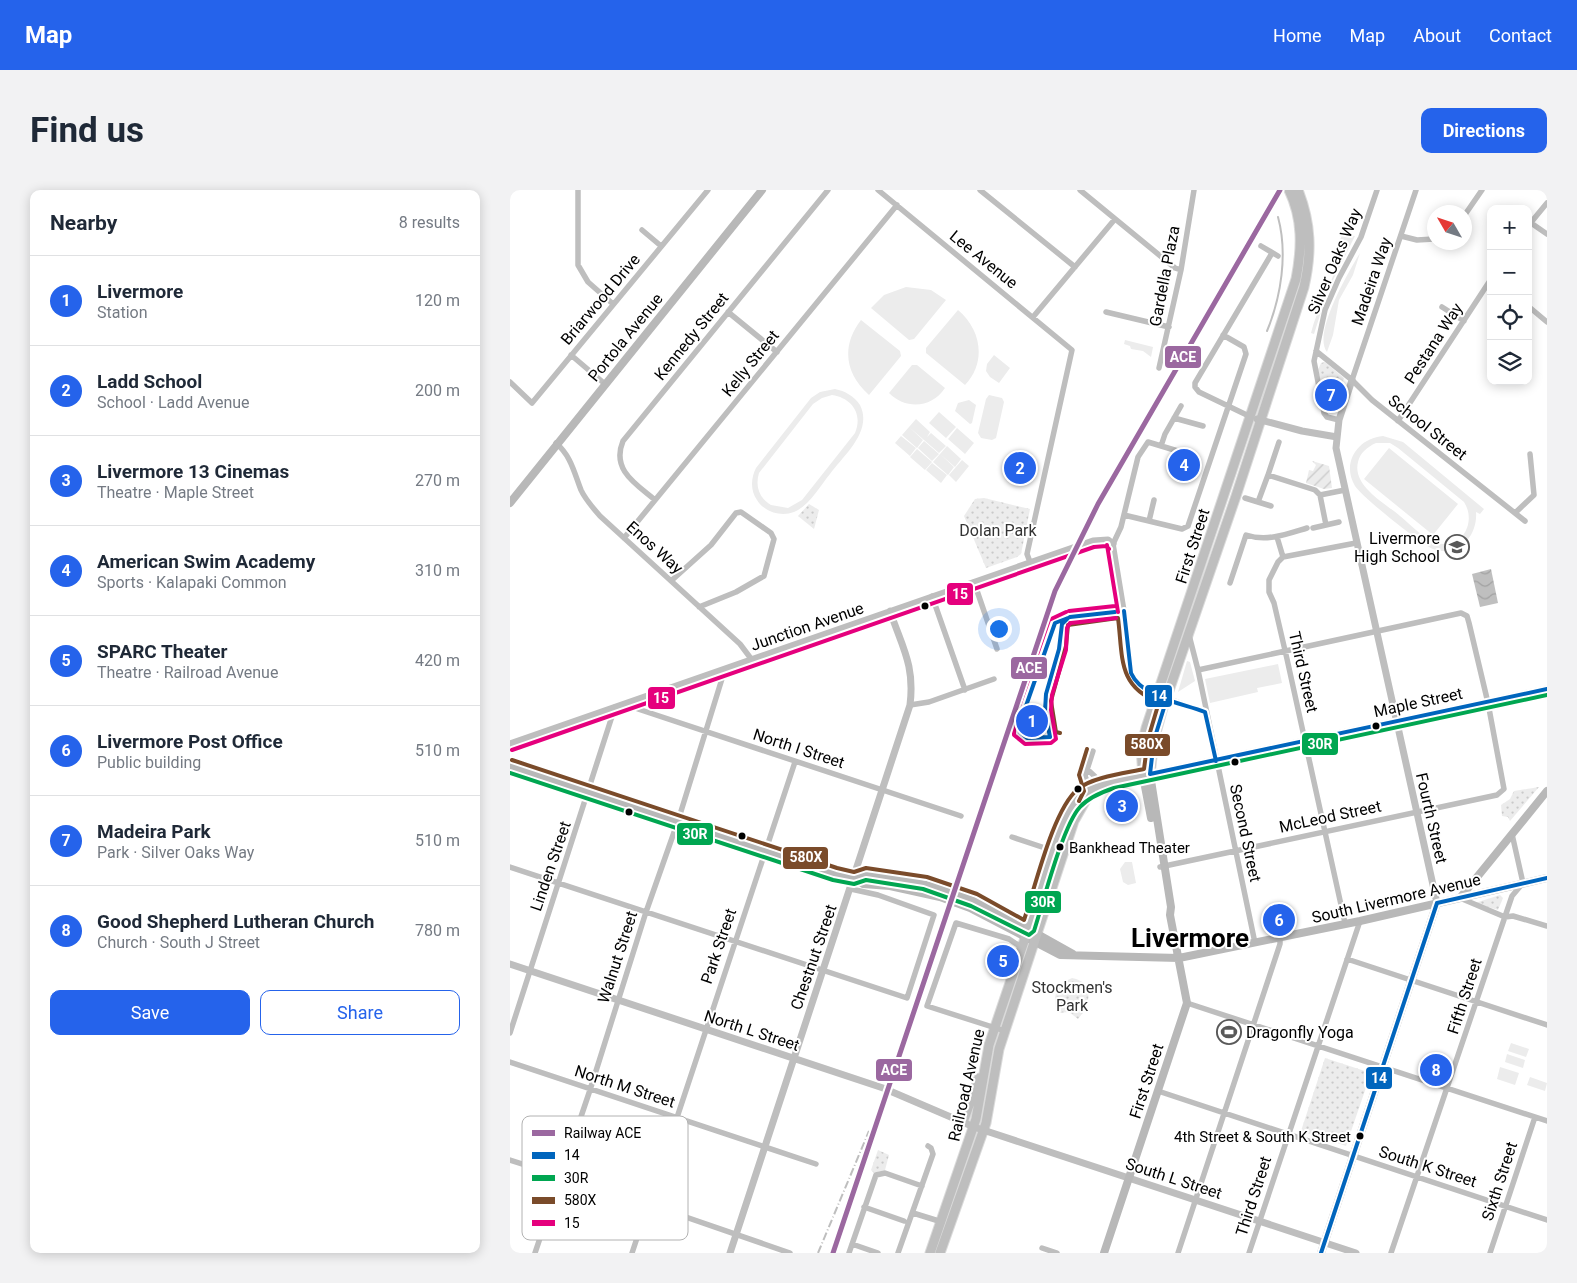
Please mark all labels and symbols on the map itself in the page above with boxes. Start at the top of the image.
street label: Silver Oaks Way [1304,205,1365,317]
north arrow [1427,205,1472,250]
street label: Gardella Plaza [1145,224,1184,328]
street label: Lee Avenue [946,226,1021,293]
street label: Madeira Way [1348,234,1396,328]
street label: Briarwood Drive [557,250,644,349]
street label: Portola Avenue [584,289,667,385]
street label: Kennedy Street [650,289,733,384]
street label: Pestana Way [1400,299,1467,387]
street label: Kelly Street [718,326,783,400]
line badge: ACE [1164,345,1202,369]
text: ACE [1170,349,1196,365]
pin: 7 [1315,376,1347,414]
street label: School Street [1384,391,1471,464]
pin: 4 [1168,446,1200,484]
pin: 2 [1004,449,1036,487]
street label: First Street [1171,506,1214,586]
street label: Enos Way [623,517,687,578]
park label: Dolan Park [959,521,1038,540]
place label: Livermore High School [1354,529,1440,566]
school or university icon: Livermore High School [1444,534,1470,560]
line badge: 15 [946,582,974,606]
text: 15 [952,586,968,602]
street label: Junction Avenue [748,598,866,655]
unlabelled marker [920,601,930,611]
your location [986,616,1012,642]
street label: Third Street [1285,630,1322,715]
line badge: ACE [1010,656,1048,680]
text: ACE [1016,660,1042,676]
line badge: 14 [1144,684,1173,708]
street label: Maple Street [1372,684,1464,721]
line badge: 15 [647,686,676,710]
text: 14 [1151,688,1167,704]
text: 15 [653,690,669,706]
pin: 1 [1016,702,1048,740]
unlabelled marker [1371,721,1381,731]
street label: North I Street [751,725,847,772]
line badge: 30R [1301,732,1339,756]
line badge: 580X [1124,733,1171,757]
text: 580X [1131,736,1164,752]
text: 30R [1307,736,1333,752]
unlabelled marker [1230,757,1240,767]
street label: Fourth Street [1412,771,1451,865]
street label: Second Street [1226,782,1265,884]
unlabelled marker [1073,784,1083,794]
pin: 3 [1106,787,1138,825]
street label: McLeod Street [1277,796,1383,837]
unlabelled marker [624,807,634,817]
street label: Linden Street [526,819,575,914]
line badge: 30R [676,822,714,846]
text: 30R [682,826,708,842]
unlabelled marker [737,831,747,841]
place label: Bankhead Theater [1069,839,1190,857]
marker: Bankhead Theater [1055,842,1065,852]
line badge: 580X [782,846,829,870]
text: 580X [790,849,823,865]
street label: South Livermore Avenue [1310,870,1482,927]
line badge: 30R [1024,890,1062,914]
text: 30R [1030,894,1056,910]
pin: 6 [1263,901,1295,939]
street label: Chestnut Street [787,902,840,1012]
street label: Park Street [697,906,740,986]
street label: Walnut Street [594,909,641,1006]
district label: Livermore [1131,923,1249,953]
pin: 5 [987,942,1019,980]
street label: Fifth Street [1443,956,1486,1036]
park label: Stockmen's Park [1031,978,1113,1015]
street label: North L Street [702,1006,802,1055]
sports icon: Dragonfly Yoga [1216,1019,1242,1045]
place label: Dragonfly Yoga [1246,1023,1354,1042]
street label: Railroad Avenue [944,1027,989,1143]
street label: First Street [1125,1041,1168,1121]
pin: 8 [1420,1051,1452,1089]
line badge: ACE [875,1058,913,1082]
street label: North M Street [572,1061,677,1112]
text: ACE [881,1062,907,1078]
line badge: 14 [1365,1066,1393,1090]
text: 14 [1371,1070,1387,1086]
legend [522,1116,688,1240]
text: Railway ACE [564,1125,641,1141]
place label: 4th Street & South K Street [1174,1128,1351,1146]
marker: 4th Street & South K Street [1355,1131,1365,1141]
street label: Sixth Street [1478,1139,1521,1223]
street label: South K Street [1377,1142,1479,1191]
text: 14 [564,1147,580,1163]
street label: South L Street [1123,1154,1224,1203]
street label: Third Street [1232,1154,1275,1238]
text: 30R [564,1170,589,1186]
text: 580X [564,1192,597,1208]
text: 15 [564,1215,580,1231]

